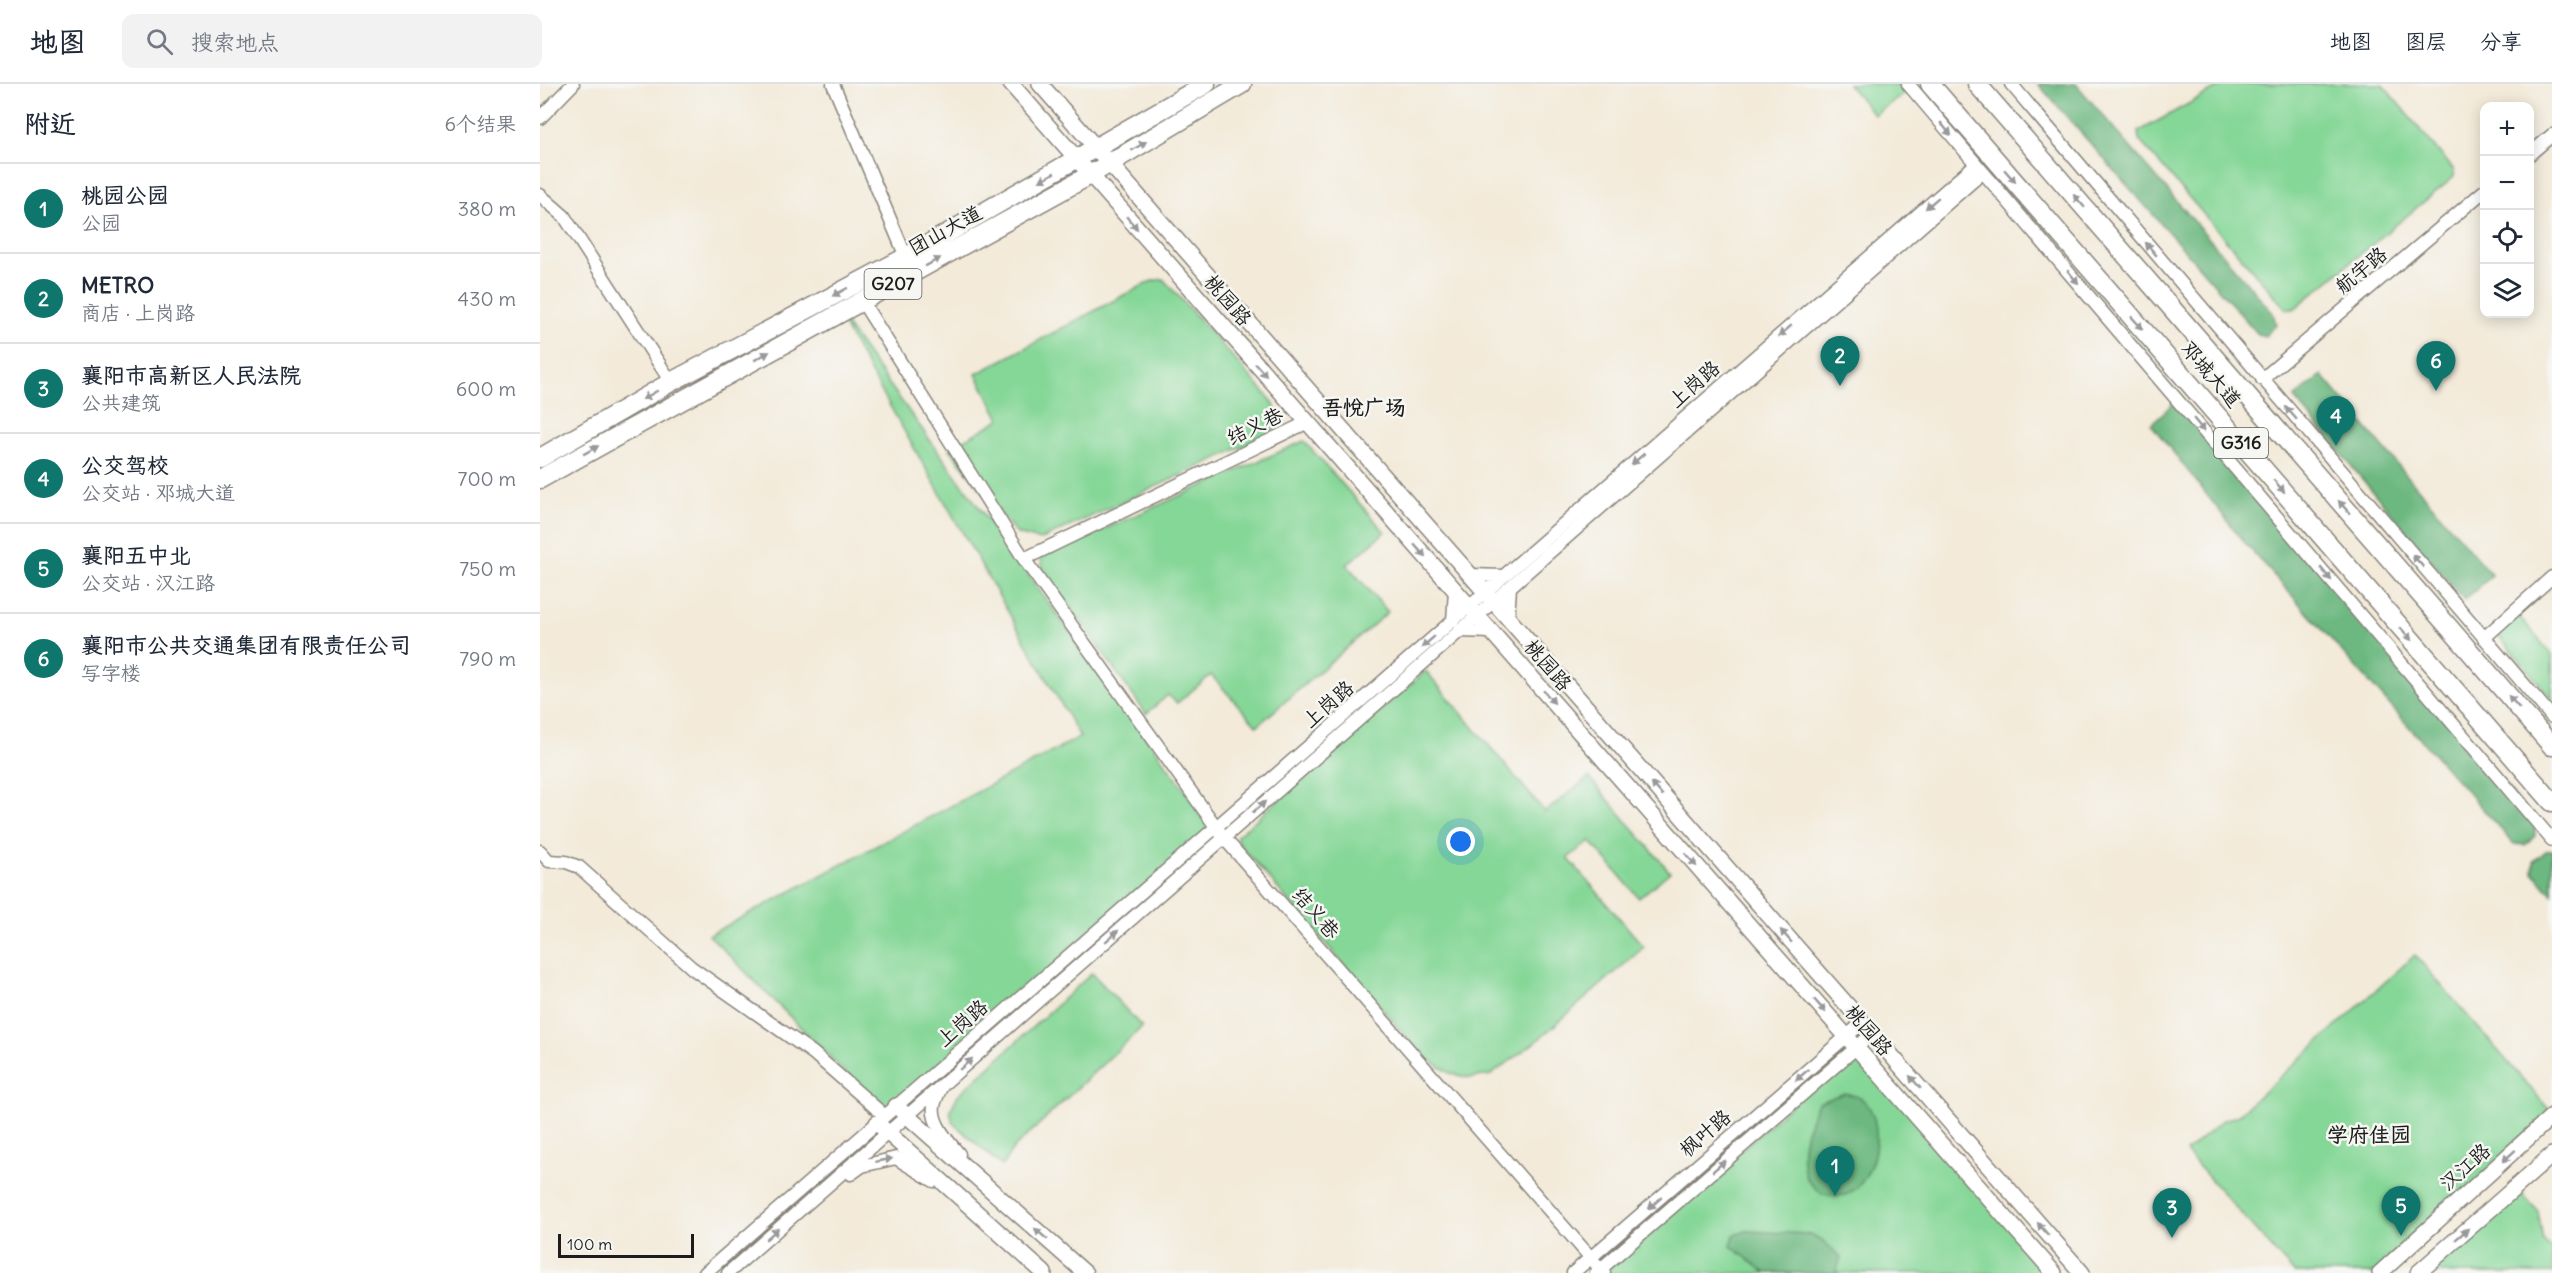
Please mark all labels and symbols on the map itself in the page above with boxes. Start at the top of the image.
one-way arrow [1939,121,1952,136]
one-way arrow [1131,141,1148,151]
one-way arrow [2003,168,2016,184]
one-way arrow [1039,171,1055,182]
one-way arrow [2073,194,2086,209]
one-way arrow [1925,196,1940,209]
street label: 团山大道 [904,199,986,260]
one-way arrow [1126,215,1139,231]
street label: 航宇路 [2330,240,2392,298]
one-way arrow [2145,242,2158,257]
one-way arrow [925,257,942,267]
road number: G207 [864,269,922,299]
street label: 桃园路 [1199,269,1258,331]
one-way arrow [2066,269,2079,285]
one-way arrow [831,287,848,297]
one-way arrow [2130,315,2143,330]
one-way arrow [1778,324,1793,338]
street label: 邓城大道 [2176,335,2247,412]
pin: 2 [1820,336,1860,386]
pin: 6 [2416,342,2456,391]
one-way arrow [753,351,770,361]
street label: 上岗路 [1663,354,1725,413]
one-way arrow [1254,362,1268,377]
one-way arrow [642,389,658,400]
district label: 吾悦广场 [1322,394,1406,421]
pin: 4 [2316,396,2356,446]
street label: 结义巷 [1222,401,1288,450]
one-way arrow [2285,405,2298,421]
one-way arrow [2192,417,2205,432]
road number: G316 [2214,428,2268,458]
one-way arrow [583,445,600,455]
one-way arrow [1631,452,1646,466]
one-way arrow [2272,478,2285,493]
one-way arrow [2338,499,2351,515]
one-way arrow [1413,543,1427,558]
one-way arrow [2412,553,2425,569]
one-way arrow [2319,566,2332,582]
one-way arrow [2400,626,2413,642]
street label: 桃园路 [1519,634,1578,696]
one-way arrow [1420,636,1436,649]
street label: 上岗路 [1297,674,1359,733]
one-way arrow [1542,689,1555,704]
one-way arrow [2508,695,2521,710]
one-way arrow [1651,782,1664,797]
one-way arrow [1251,801,1266,814]
your location [1446,827,1475,856]
one-way arrow [1684,852,1698,867]
street label: 结义巷 [1287,882,1346,944]
one-way arrow [1780,929,1793,944]
one-way arrow [1104,930,1119,943]
street label: 上岗路 [931,993,993,1052]
one-way arrow [1813,998,1826,1013]
street label: 桃园路 [1840,999,1899,1061]
one-way arrow [958,1058,973,1071]
one-way arrow [1795,1068,1810,1081]
one-way arrow [1908,1075,1922,1090]
street label: 枫叶路 [1674,1103,1736,1162]
district label: 学府佳园 [2327,1121,2411,1148]
street label: 汉江路 [2434,1137,2496,1196]
pin: 1 [1816,1146,1854,1196]
one-way arrow [2502,1148,2516,1162]
one-way arrow [874,1155,893,1164]
one-way arrow [1711,1160,1726,1173]
pin: 5 [2382,1186,2420,1236]
pin: 3 [2152,1188,2192,1238]
one-way arrow [1647,1196,1663,1209]
one-way arrow [2037,1222,2050,1237]
one-way arrow [764,1228,780,1241]
one-way arrow [1034,1228,1049,1241]
one-way arrow [2454,1228,2469,1241]
scale bar [558,1231,694,1258]

